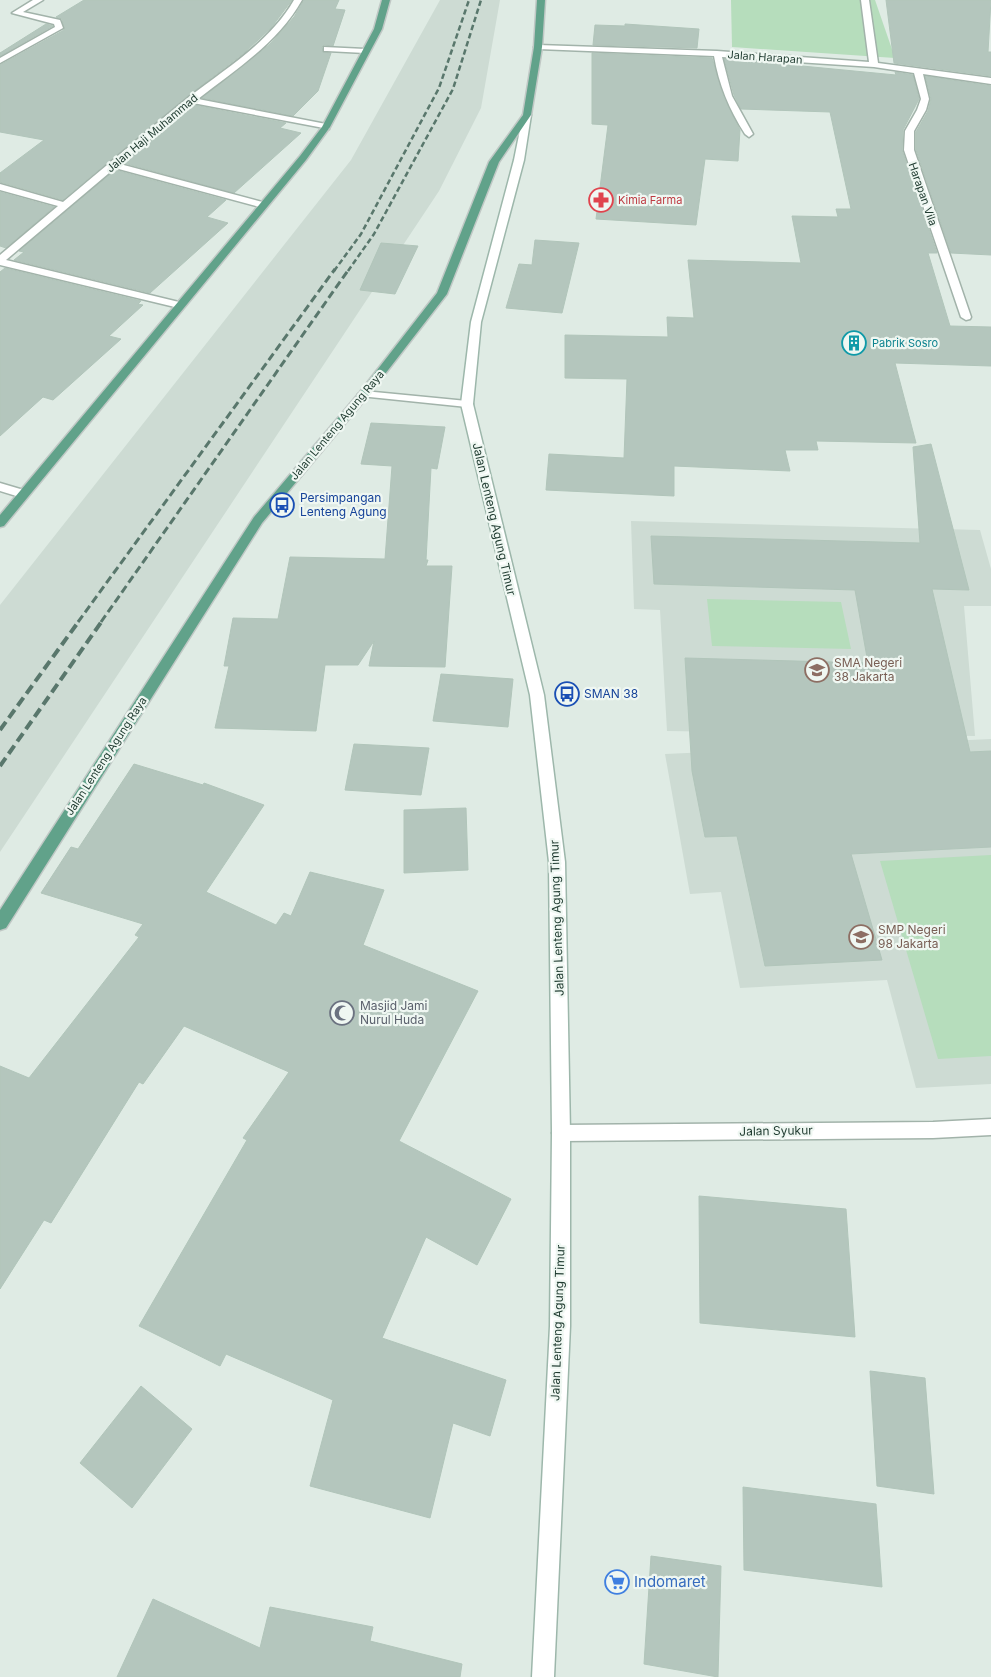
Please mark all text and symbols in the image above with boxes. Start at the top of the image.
street label: Jalan Harapan [727,47,803,67]
street label: Jalan Haji Muhammad [103,91,201,175]
street label: Harapan Vila [906,160,940,228]
pharmacy icon: Kimia Farma [588,187,614,213]
place label: Kimia Farma [618,193,682,207]
building icon: Pabrik Sosro [841,330,867,356]
place label: Pabrik Sosro [872,336,938,350]
street label: Jalan Lenteng Agung Raya [287,367,387,483]
street label: Jalan Lenteng Agung Timur [470,441,520,597]
place label: Persimpangan Lenteng Agung [300,490,387,519]
bus stop icon: Persimpangan Lenteng Agung [269,492,295,518]
place label: SMA Negeri 38 Jakarta [834,655,902,684]
school or university icon: SMA Negeri 38 Jakarta [804,657,830,683]
bus stop icon: SMAN 38 [554,681,580,707]
place label: SMAN 38 [584,686,638,701]
street label: Jalan Lenteng Agung Raya [62,694,150,818]
street label: Jalan Lenteng Agung Timur [546,839,567,997]
place label: SMP Negeri 98 Jakarta [878,922,946,951]
school or university icon: SMP Negeri 98 Jakarta [848,924,874,950]
place label: Masjid Jami Nurul Huda [360,998,428,1027]
mosque icon: Masjid Jami Nurul Huda [329,1000,355,1026]
street label: Jalan Syukur [739,1122,813,1139]
street label: Jalan Lenteng Agung Timur [547,1244,568,1401]
supermarket icon: Indomaret [604,1569,630,1595]
place label: Indomaret [634,1572,706,1591]

